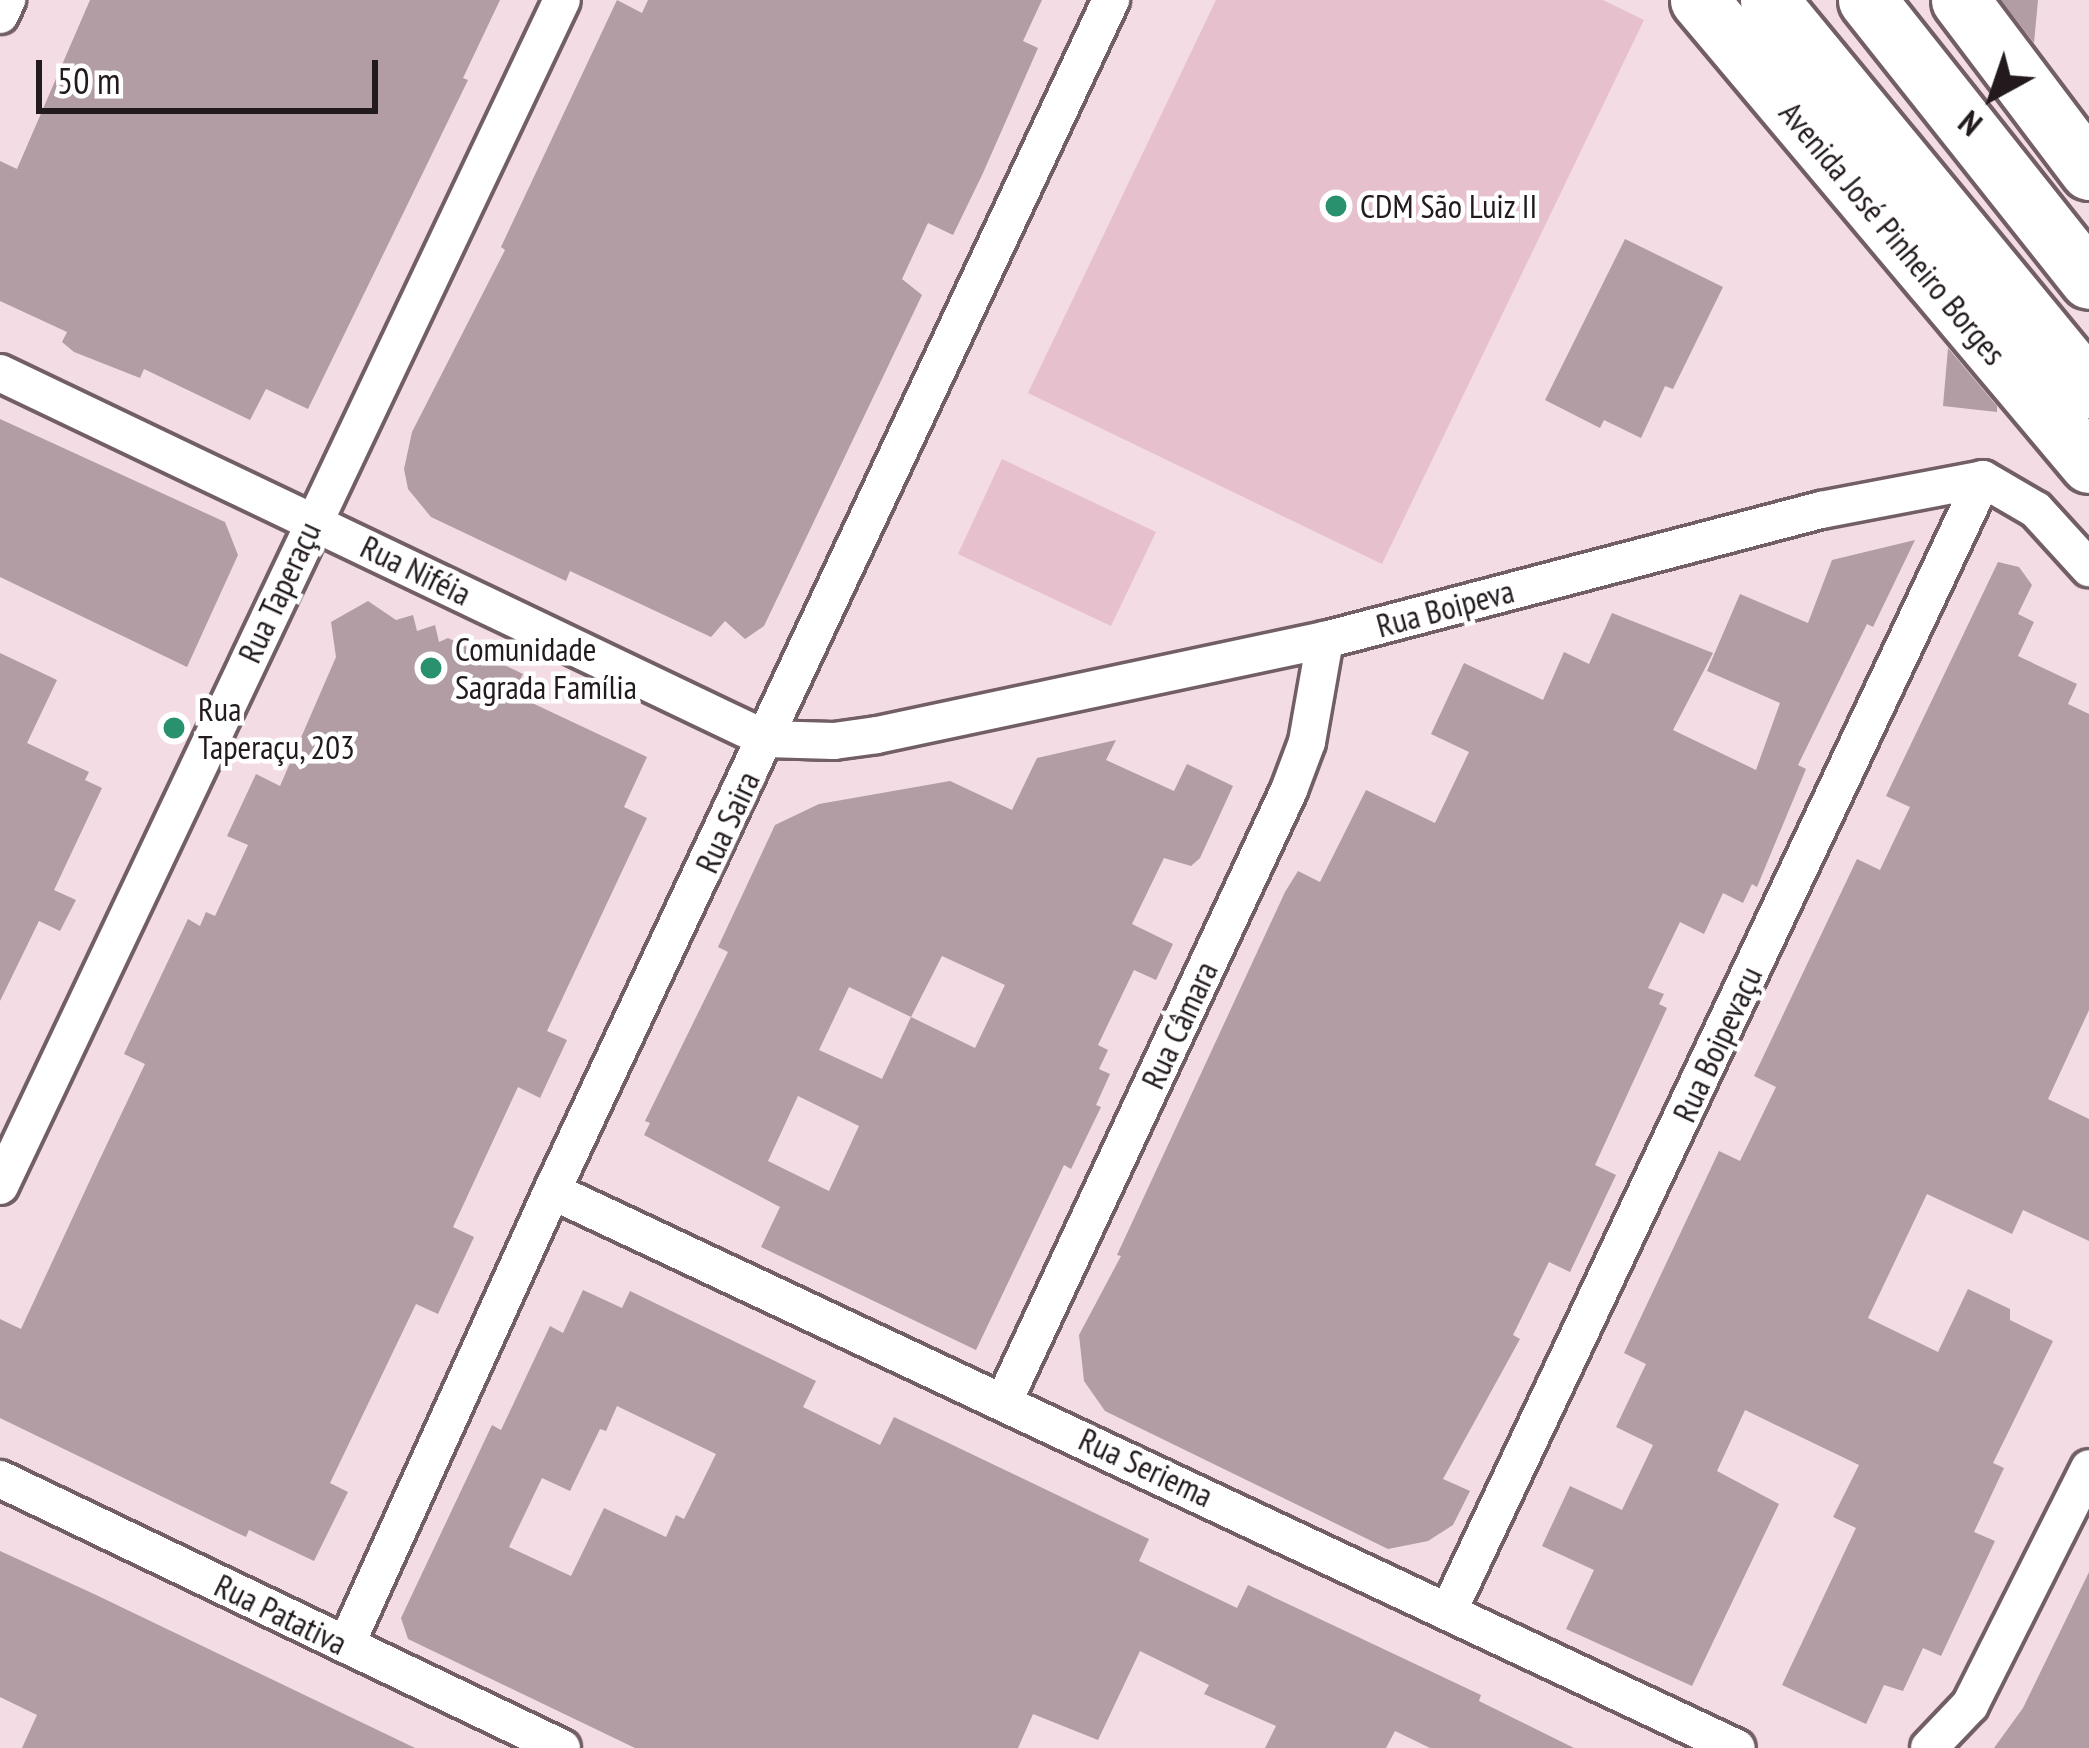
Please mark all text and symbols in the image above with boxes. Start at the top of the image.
scale bar [42,36,384,110]
north arrow [1933,36,2053,156]
text: 50 m [57,57,120,104]
street label: Avenida José Pinheiro Borges [1771,93,2015,373]
text: N [1949,102,1990,146]
place label: CDM São Luiz II [1360,186,1538,226]
marker: CDM São Luiz II [1323,193,1349,219]
street label: Rua Taperaçu [229,515,329,669]
street label: Rua Niféia [355,526,477,614]
street label: Rua Boipeva [1372,571,1518,645]
place label: Comunidade Sagrada Família [455,629,637,707]
marker: Comunidade Sagrada Família [418,655,444,681]
place label: Rua Taperaçu, 203 [198,689,357,767]
marker: Rua Taperaçu, 203 [161,715,187,741]
street label: Rua Saira [686,765,768,879]
street label: Rua Câmara [1132,955,1226,1095]
street label: Rua Boipevaçu [1664,960,1770,1128]
street label: Rua Seriema [1073,1419,1219,1515]
street label: Rua Patativa [208,1565,354,1663]

